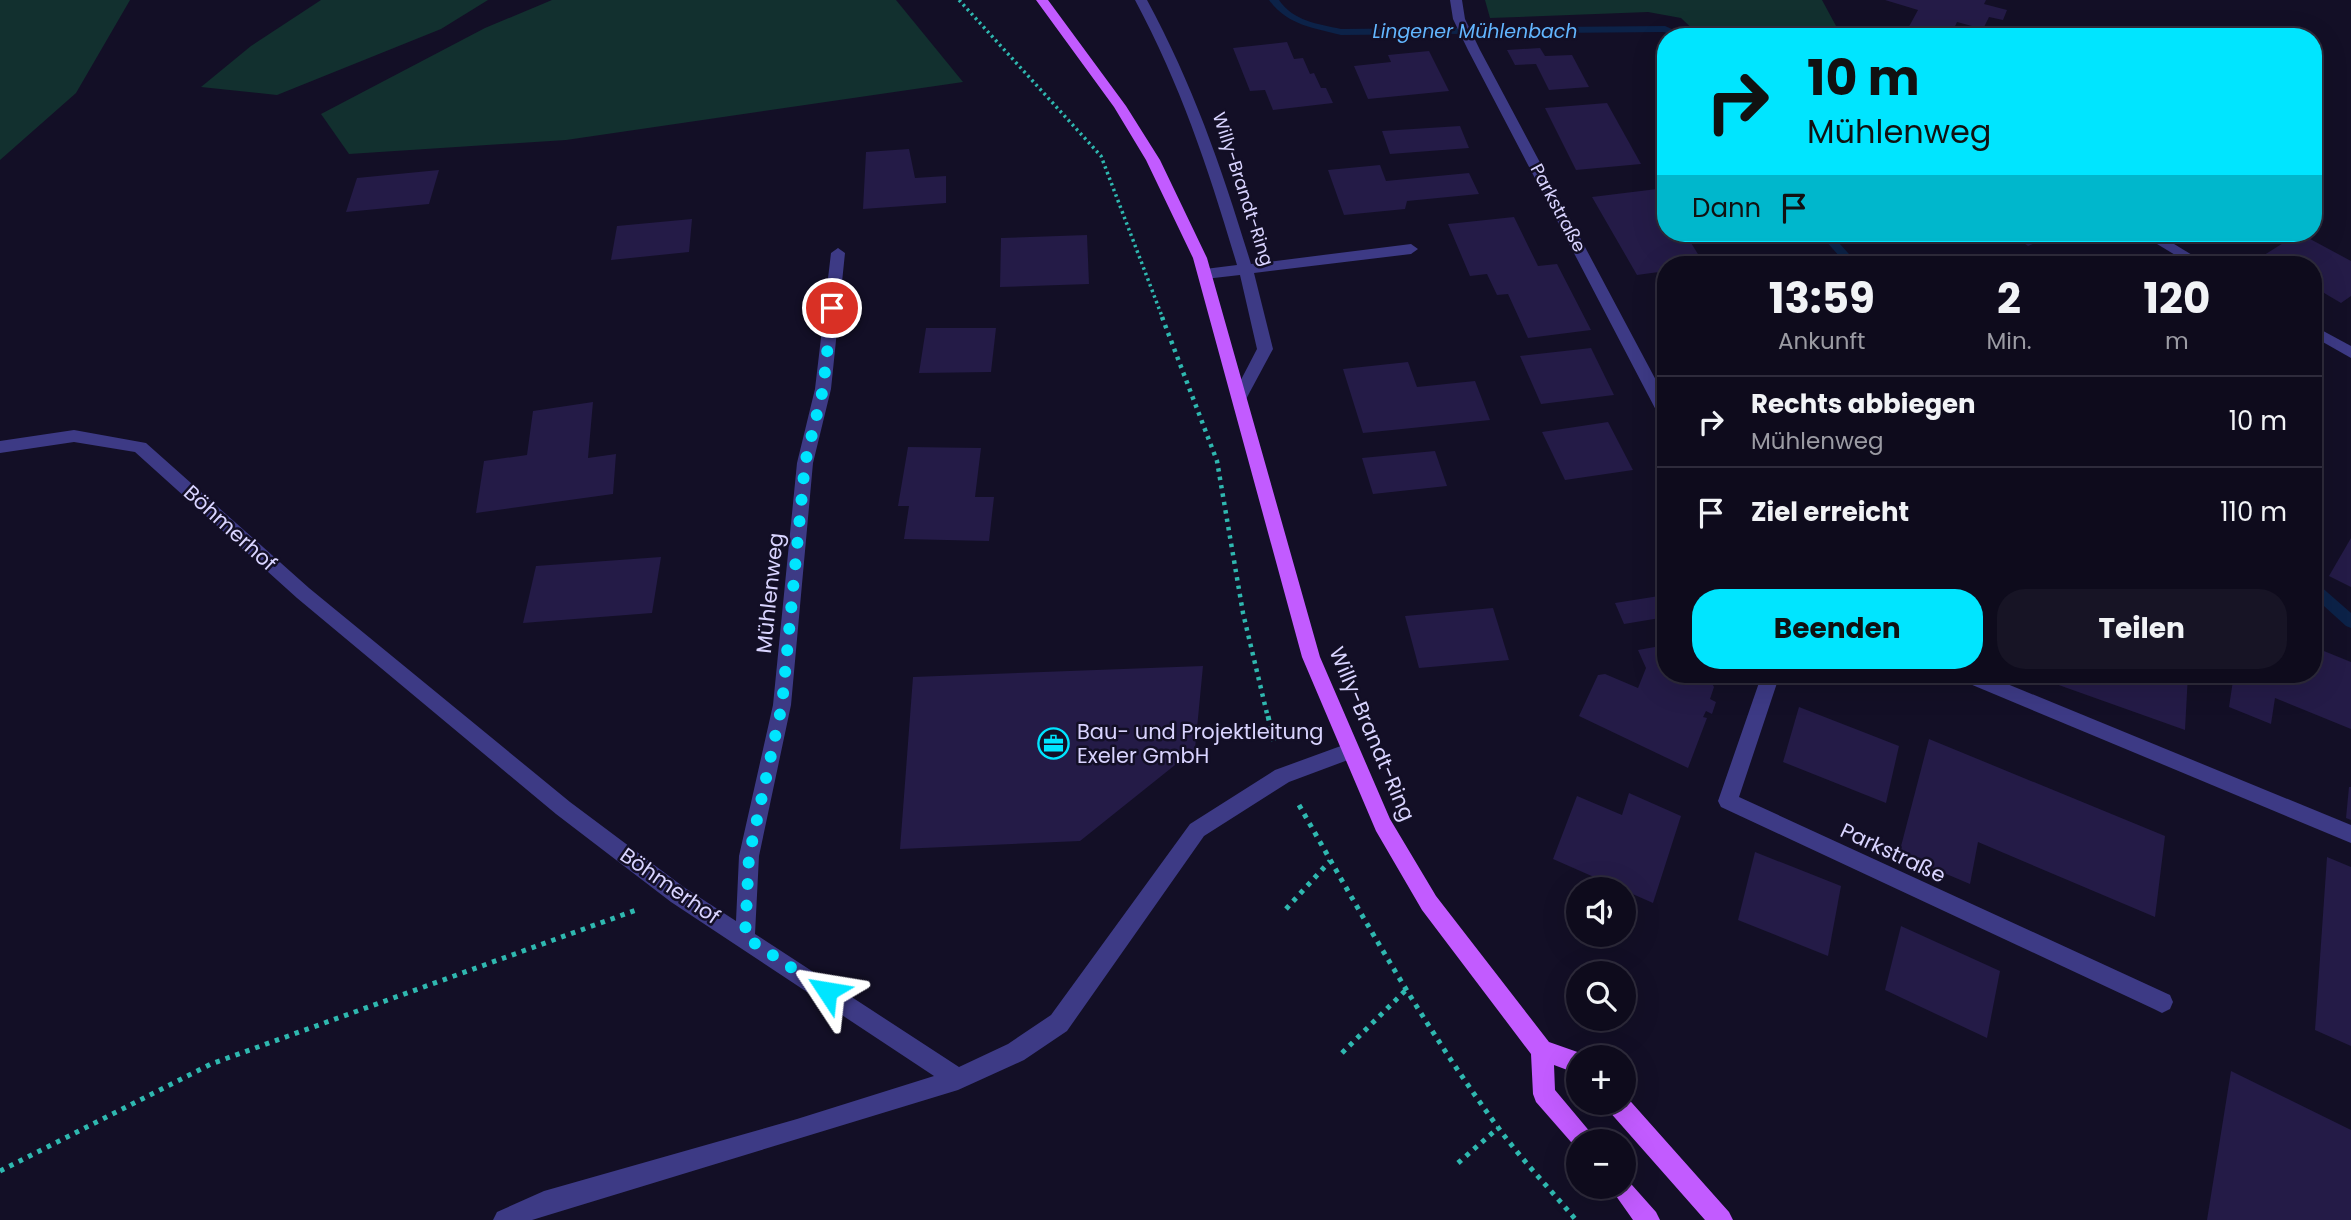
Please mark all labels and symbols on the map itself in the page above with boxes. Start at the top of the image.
water label: Lingener Mühlenbach [1372,18,1578,45]
street label: Willy-Brandt-Ring [1207,109,1280,269]
street label: Parkstraße [1525,159,1592,256]
pin [802,278,862,338]
street label: Böhmerhof [178,478,283,577]
street label: Mühlenweg [749,531,790,655]
street label: Willy-Brandt-Ring [1323,642,1422,825]
place label: Bau- und Projektleitung Exeler GmbH [1077,717,1324,770]
office icon: Bau- und Projektleitung Exeler GmbH [1037,727,1071,761]
street label: Parkstraße [1836,816,1951,890]
street label: Böhmerhof [614,840,726,931]
position arrow [790,954,864,1028]

